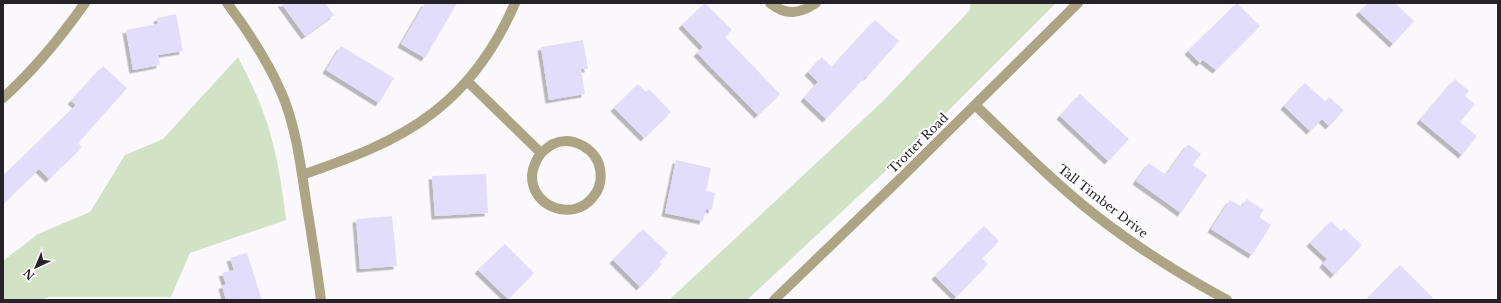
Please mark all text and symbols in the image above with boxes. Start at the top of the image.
street label: Trotter Road [885,110,951,176]
street label: Tall Timber Drive [1055,161,1151,241]
north arrow [16,247,56,287]
text: N [20,265,38,283]

